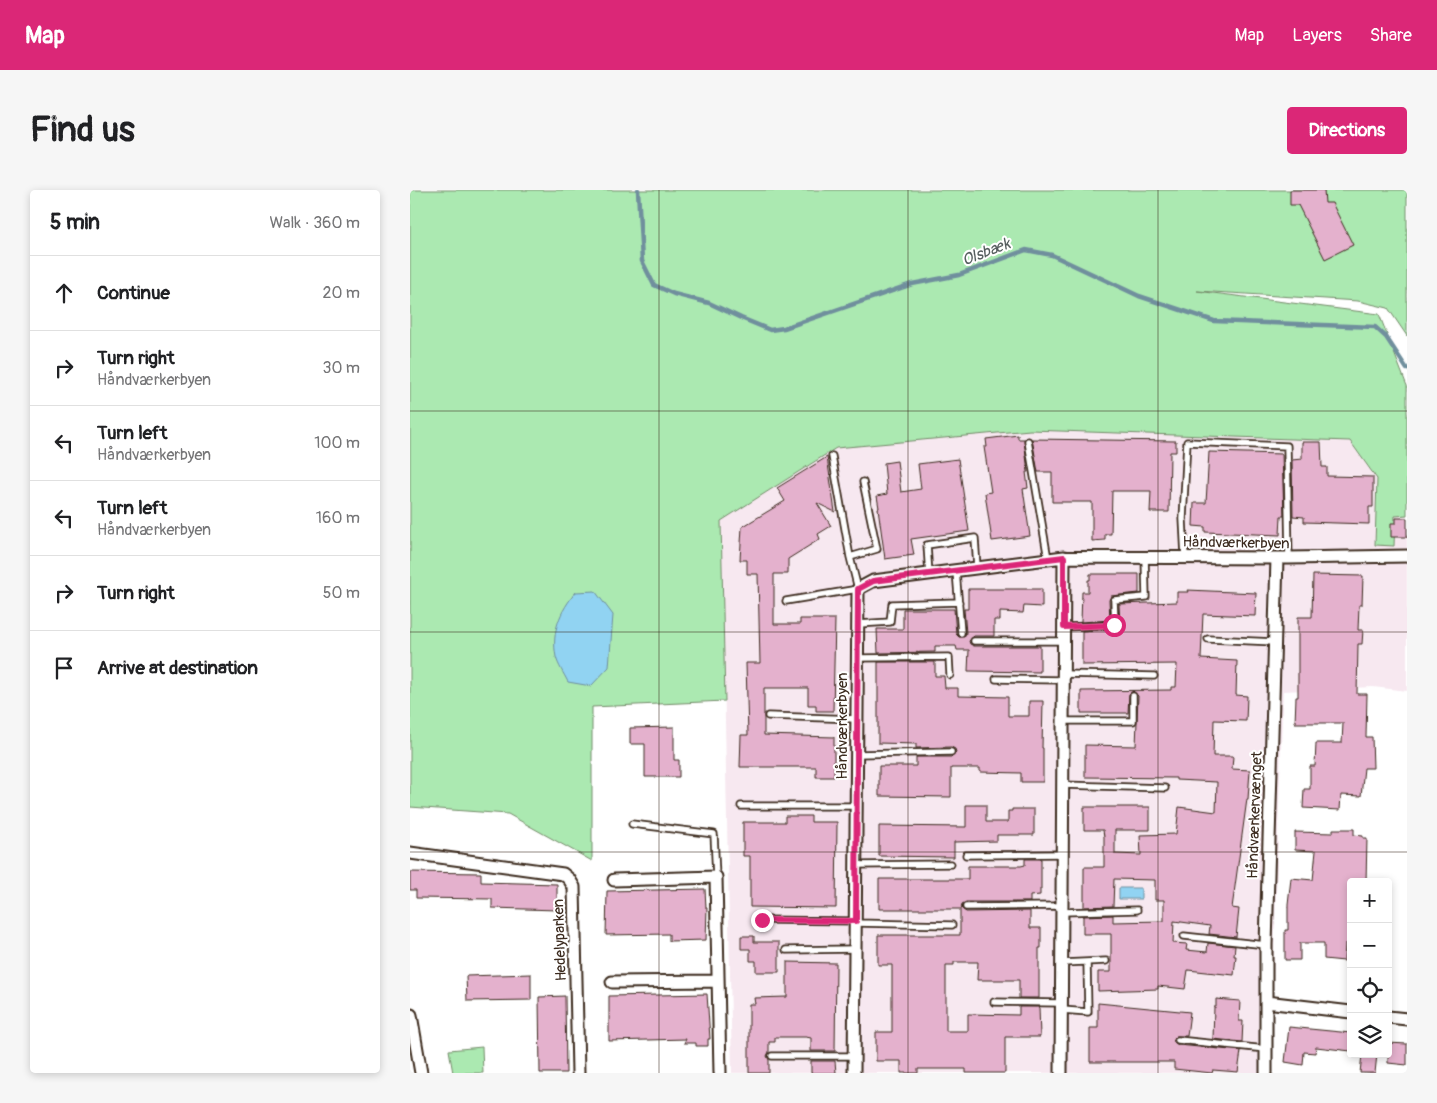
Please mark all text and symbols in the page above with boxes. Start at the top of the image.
text: Map [25,21,65,50]
text: Map [1235,24,1264,47]
text: Layers [1292,24,1342,47]
text: Share [1370,24,1412,47]
button: Directions [1287,107,1407,154]
text: Find us [30,108,135,152]
text: 5 min [50,209,100,236]
text: Walk · 360 m [269,213,360,233]
water label: Olsbæk [959,233,1014,270]
icon: ahead [50,279,78,307]
text: Continue [97,281,170,305]
text: 20 m [322,283,360,303]
text: Turn right [97,346,175,370]
icon: right [50,354,78,382]
text: 30 m [322,358,360,378]
text: Håndværkerbyen [97,370,211,390]
text: Turn left [97,421,167,445]
icon: left [50,429,78,457]
text: 100 m [314,433,360,453]
text: Håndværkerbyen [97,445,211,465]
text: Turn left [97,496,167,520]
icon: left [50,504,78,532]
text: 160 m [316,508,360,528]
text: Håndværkerbyen [97,520,211,540]
street label: Håndværkerbyen [1182,533,1290,553]
icon: right [50,579,78,607]
text: Turn right [97,581,175,605]
text: 50 m [323,583,360,603]
route start [1103,614,1126,637]
icon: arrive [50,654,78,682]
text: Arrive at destination [97,656,258,680]
street label: Håndværkerbyen [833,672,852,780]
street label: Håndværkervænget [1243,750,1267,879]
map controls [1347,878,1392,1058]
button: + [1347,878,1392,923]
street label: Hedelyparken [549,898,571,982]
route end [751,909,774,932]
button: − [1347,923,1392,968]
button: locate [1347,968,1392,1013]
button: layers [1347,1013,1392,1058]

